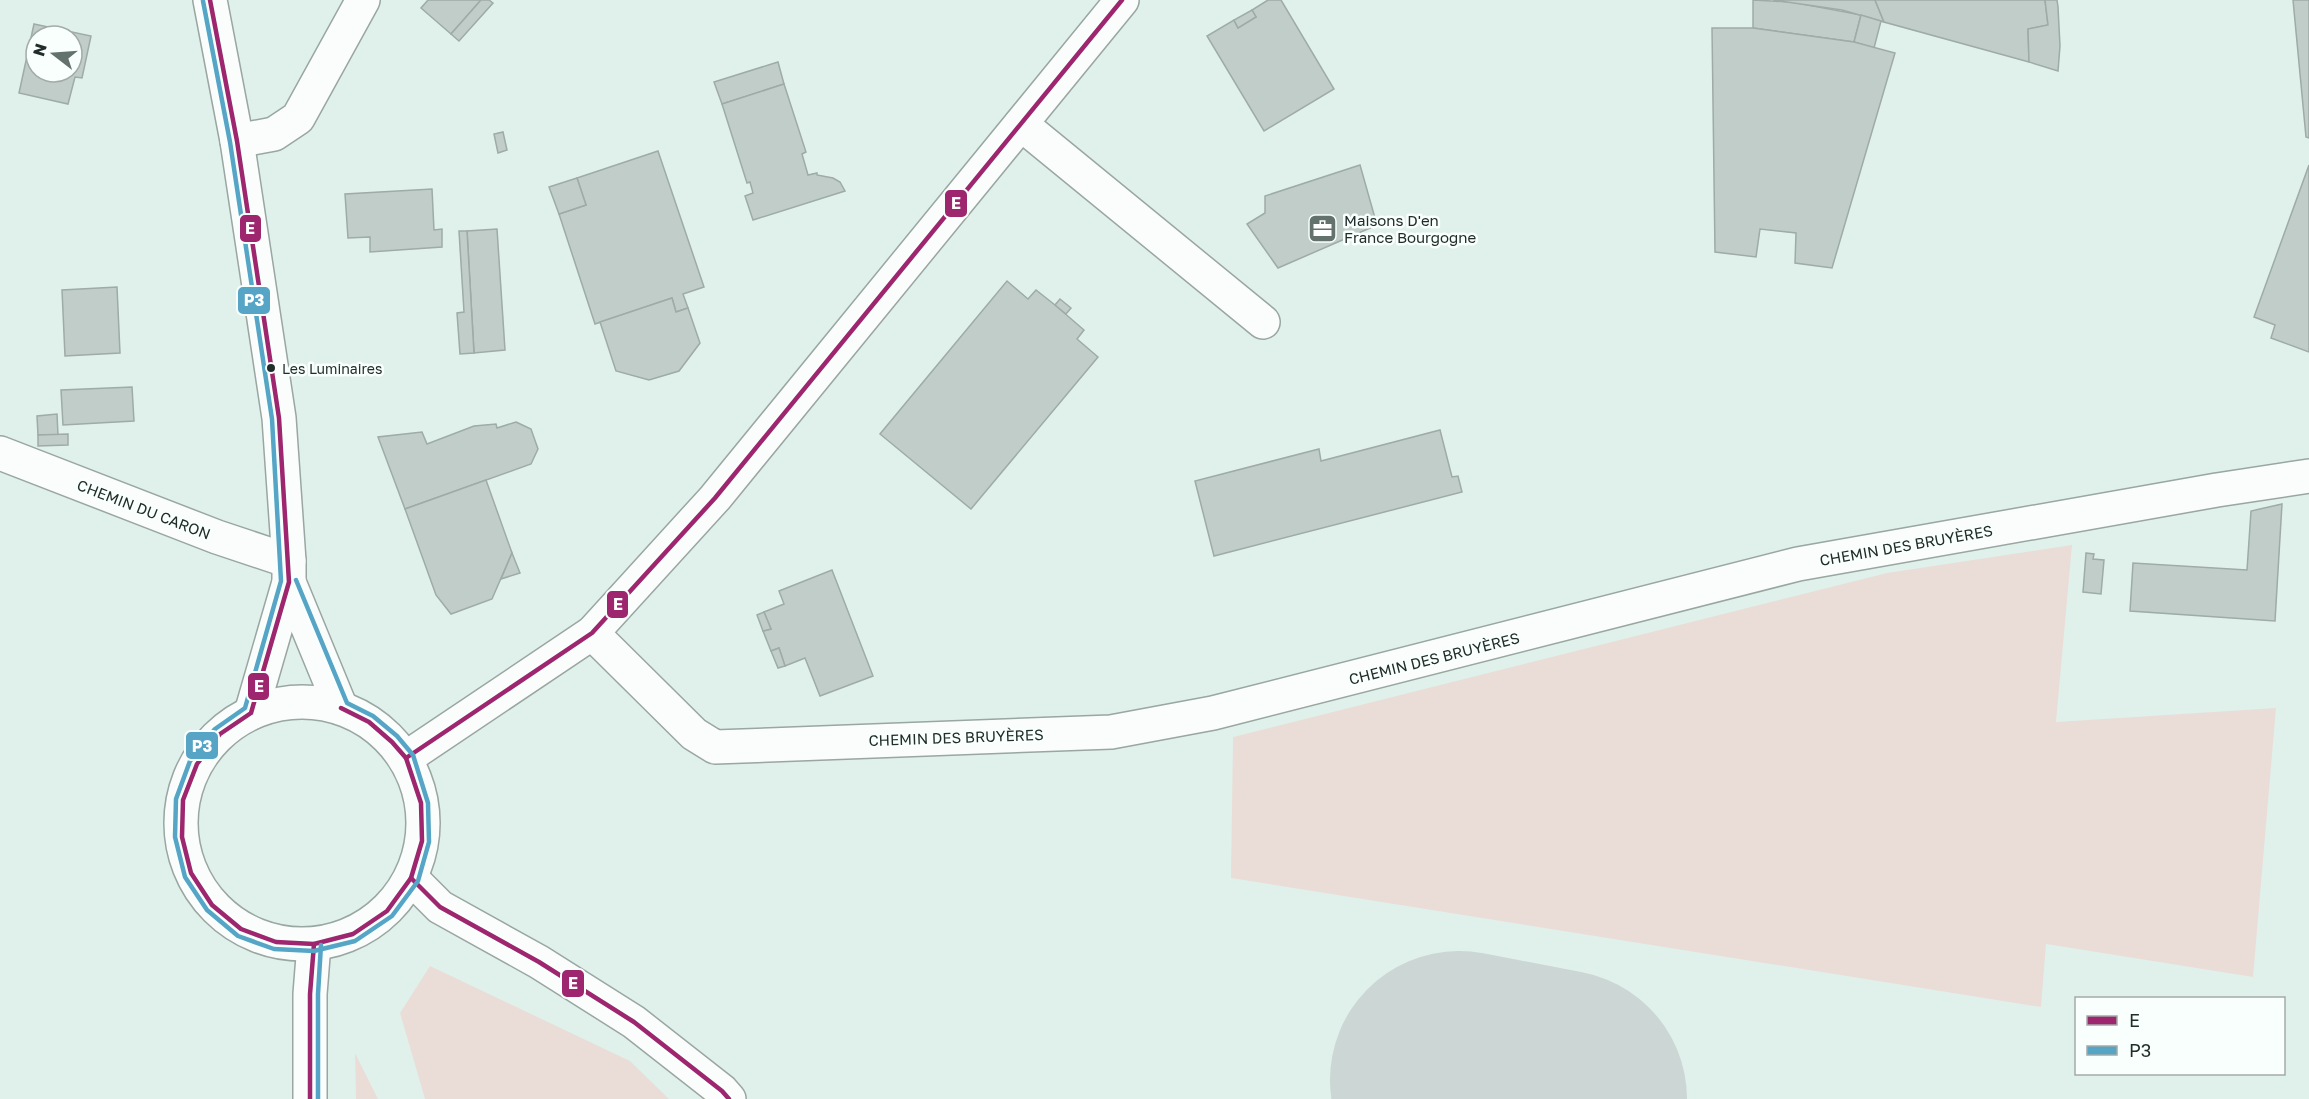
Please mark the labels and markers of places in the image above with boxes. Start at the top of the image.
place label: Maisons D'en France Bourgogne [1344,211,1476,246]
office icon: Maisons D'en France Bourgogne [1307,213,1339,245]
place label: Les Luminaires [282,360,382,377]
marker: Les Luminaires [265,362,277,374]

